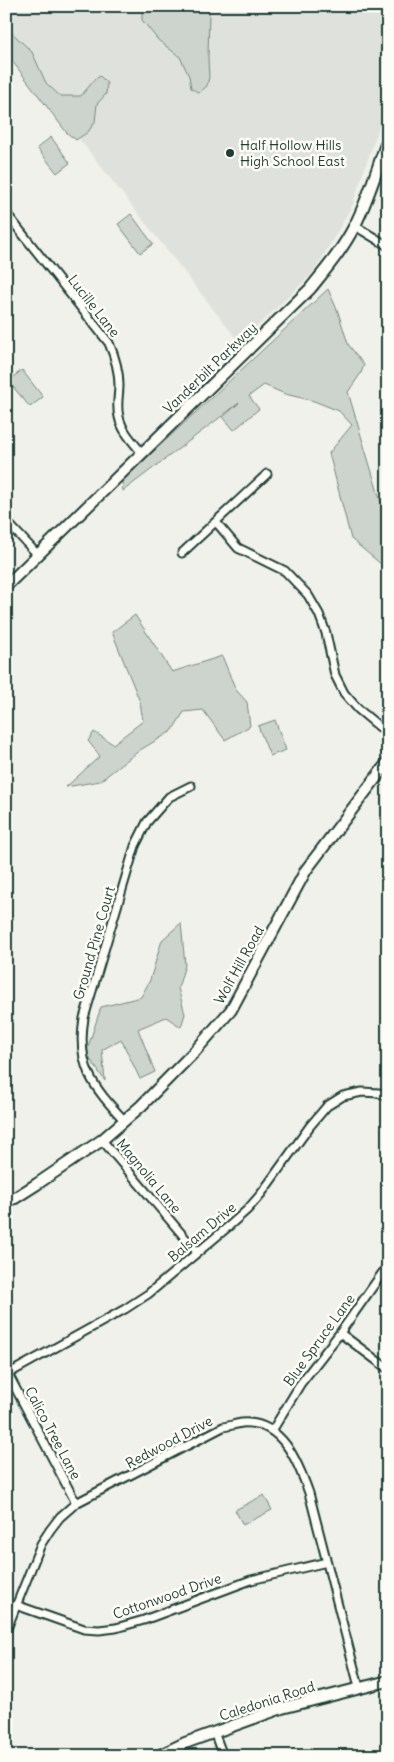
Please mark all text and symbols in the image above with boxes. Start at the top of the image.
place label: Half Hollow Hills High School East [240,136,345,170]
marker: Half Hollow Hills High School East [224,147,236,159]
street label: Lucille Lane [64,271,124,341]
street label: Vanderbilt Parkway [159,319,261,417]
street label: Ground Pine Court [69,884,119,1002]
street label: Wolf Hill Road [210,923,268,1007]
street label: Magnolia Lane [113,1135,185,1217]
street label: Balsam Drive [164,1198,240,1266]
street label: Blue Spruce Lane [279,1290,359,1390]
street label: Calico Tree Lane [21,1383,85,1483]
street label: Redwood Drive [122,1412,216,1472]
street label: Cottonwood Drive [110,1569,224,1623]
street label: Caledonia Road [217,1677,317,1725]

